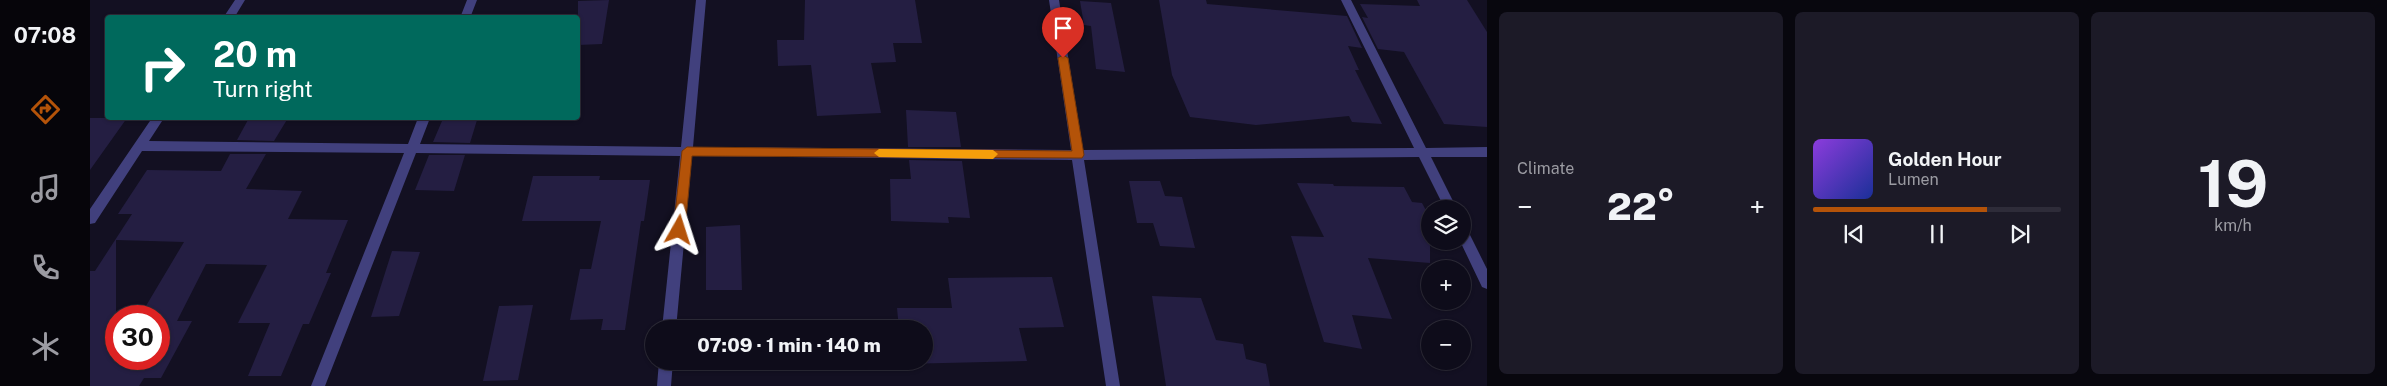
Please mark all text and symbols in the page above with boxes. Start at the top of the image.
pin [1042,7,1084,58]
icon: arrive [1049,14,1077,42]
text: 07:08 [14,22,76,48]
text: 20 m [213,34,297,75]
icon: right [130,35,195,100]
text: Turn right [213,76,313,102]
icon: directions [28,92,63,127]
text: 19 [2198,145,2268,222]
text: Golden Hour [1888,148,2002,170]
text: Climate [1517,159,1574,178]
text: Lumen [1888,170,1939,189]
icon: music [28,171,63,206]
text: 22° [1607,184,1675,229]
text: − [1517,190,1533,223]
text: + [1749,190,1765,223]
map controls [1421,200,1471,370]
button: layers [1421,200,1471,250]
position arrow [652,203,704,255]
text: km/h [2214,216,2252,235]
icon: previous [1840,220,1868,248]
icon: pause [1923,220,1951,248]
icon: next [2006,220,2034,248]
icon: phone [28,250,63,285]
button: + [1421,260,1471,310]
speed limit sign: 30 [105,305,170,370]
button: − [1421,320,1471,370]
icon: climate [28,329,63,364]
text: 07:09 · 1 min · 140 m [697,334,881,356]

